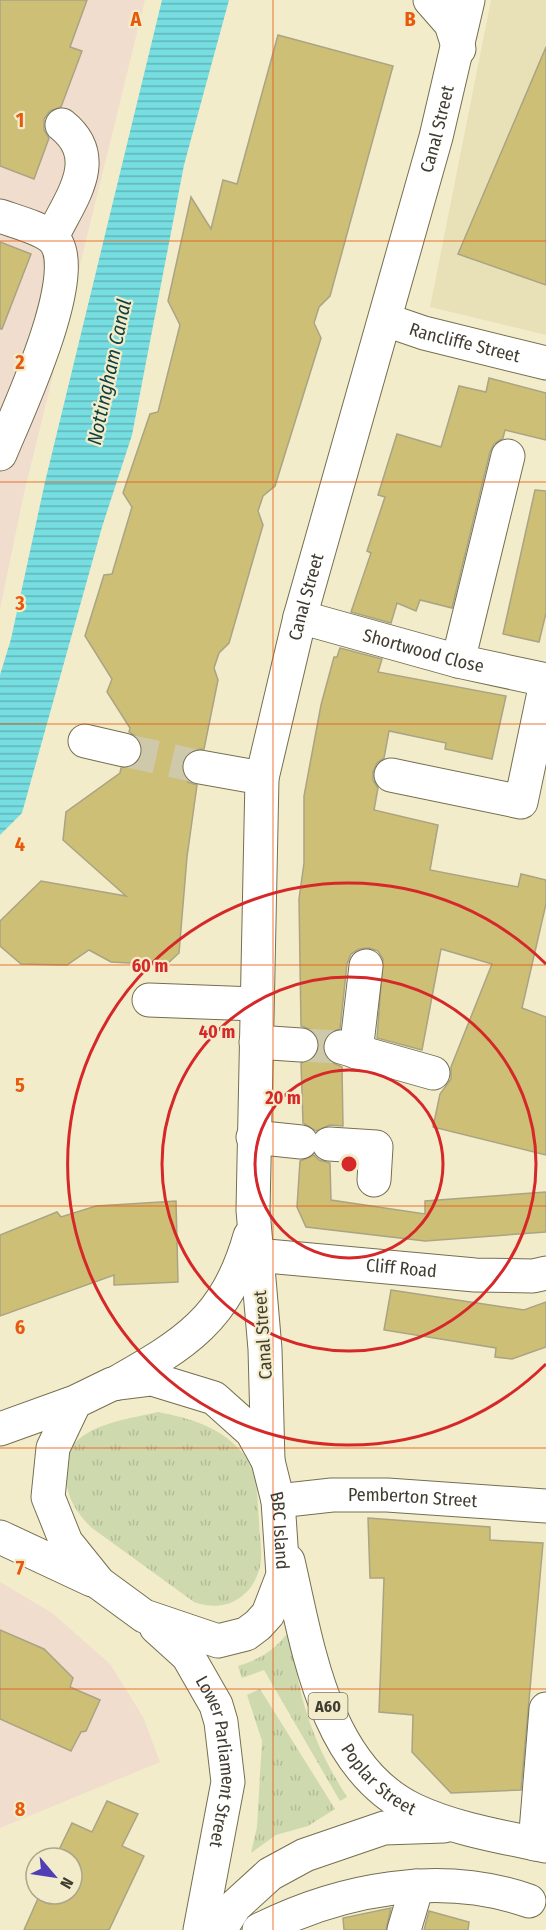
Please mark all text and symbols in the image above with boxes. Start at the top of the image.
text: A [130,7,143,31]
text: B [404,7,416,31]
street label: Canal Street [415,83,459,175]
text: 1 [16,108,24,132]
water label: Nottingham Canal [82,297,136,447]
street label: Rancliffe Street [406,318,522,367]
text: 2 [14,350,25,374]
street label: Canal Street [284,551,328,643]
text: 3 [14,591,25,615]
street label: Shortwood Close [360,624,486,677]
text: 4 [15,832,25,856]
text: 60 m [132,955,168,977]
text: 40 m [199,1021,235,1043]
text: 5 [15,1073,25,1097]
text: 20 m [264,1087,301,1109]
centre of rings [339,1154,359,1174]
street label: Cliff Road [365,1254,438,1282]
street label: Canal Street [249,1290,277,1380]
text: 6 [15,1315,25,1339]
street label: Pemberton Street [348,1484,478,1512]
street label: BBC Island [265,1489,294,1570]
text: 7 [16,1556,25,1580]
street label: Lower Parliament Street [191,1672,239,1850]
road number: A60 [308,1693,348,1719]
street label: Poplar Street [336,1739,420,1820]
text: 8 [15,1797,26,1821]
north arrow [24,1846,84,1906]
text: N [56,1874,77,1892]

